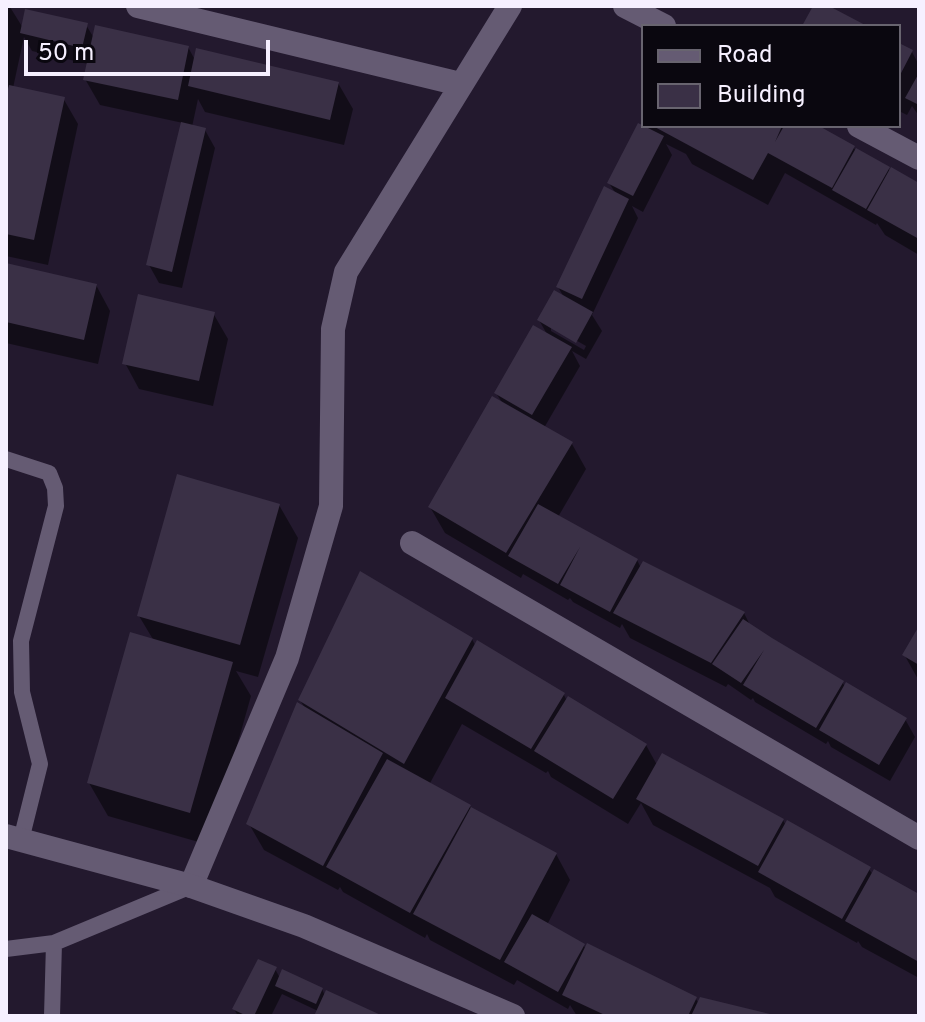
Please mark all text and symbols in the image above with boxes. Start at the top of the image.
scale bar [28,24,274,74]
legend [641,24,901,128]
text: 50 m [38,39,94,69]
text: Road [717,41,773,71]
text: Building [717,81,806,111]

